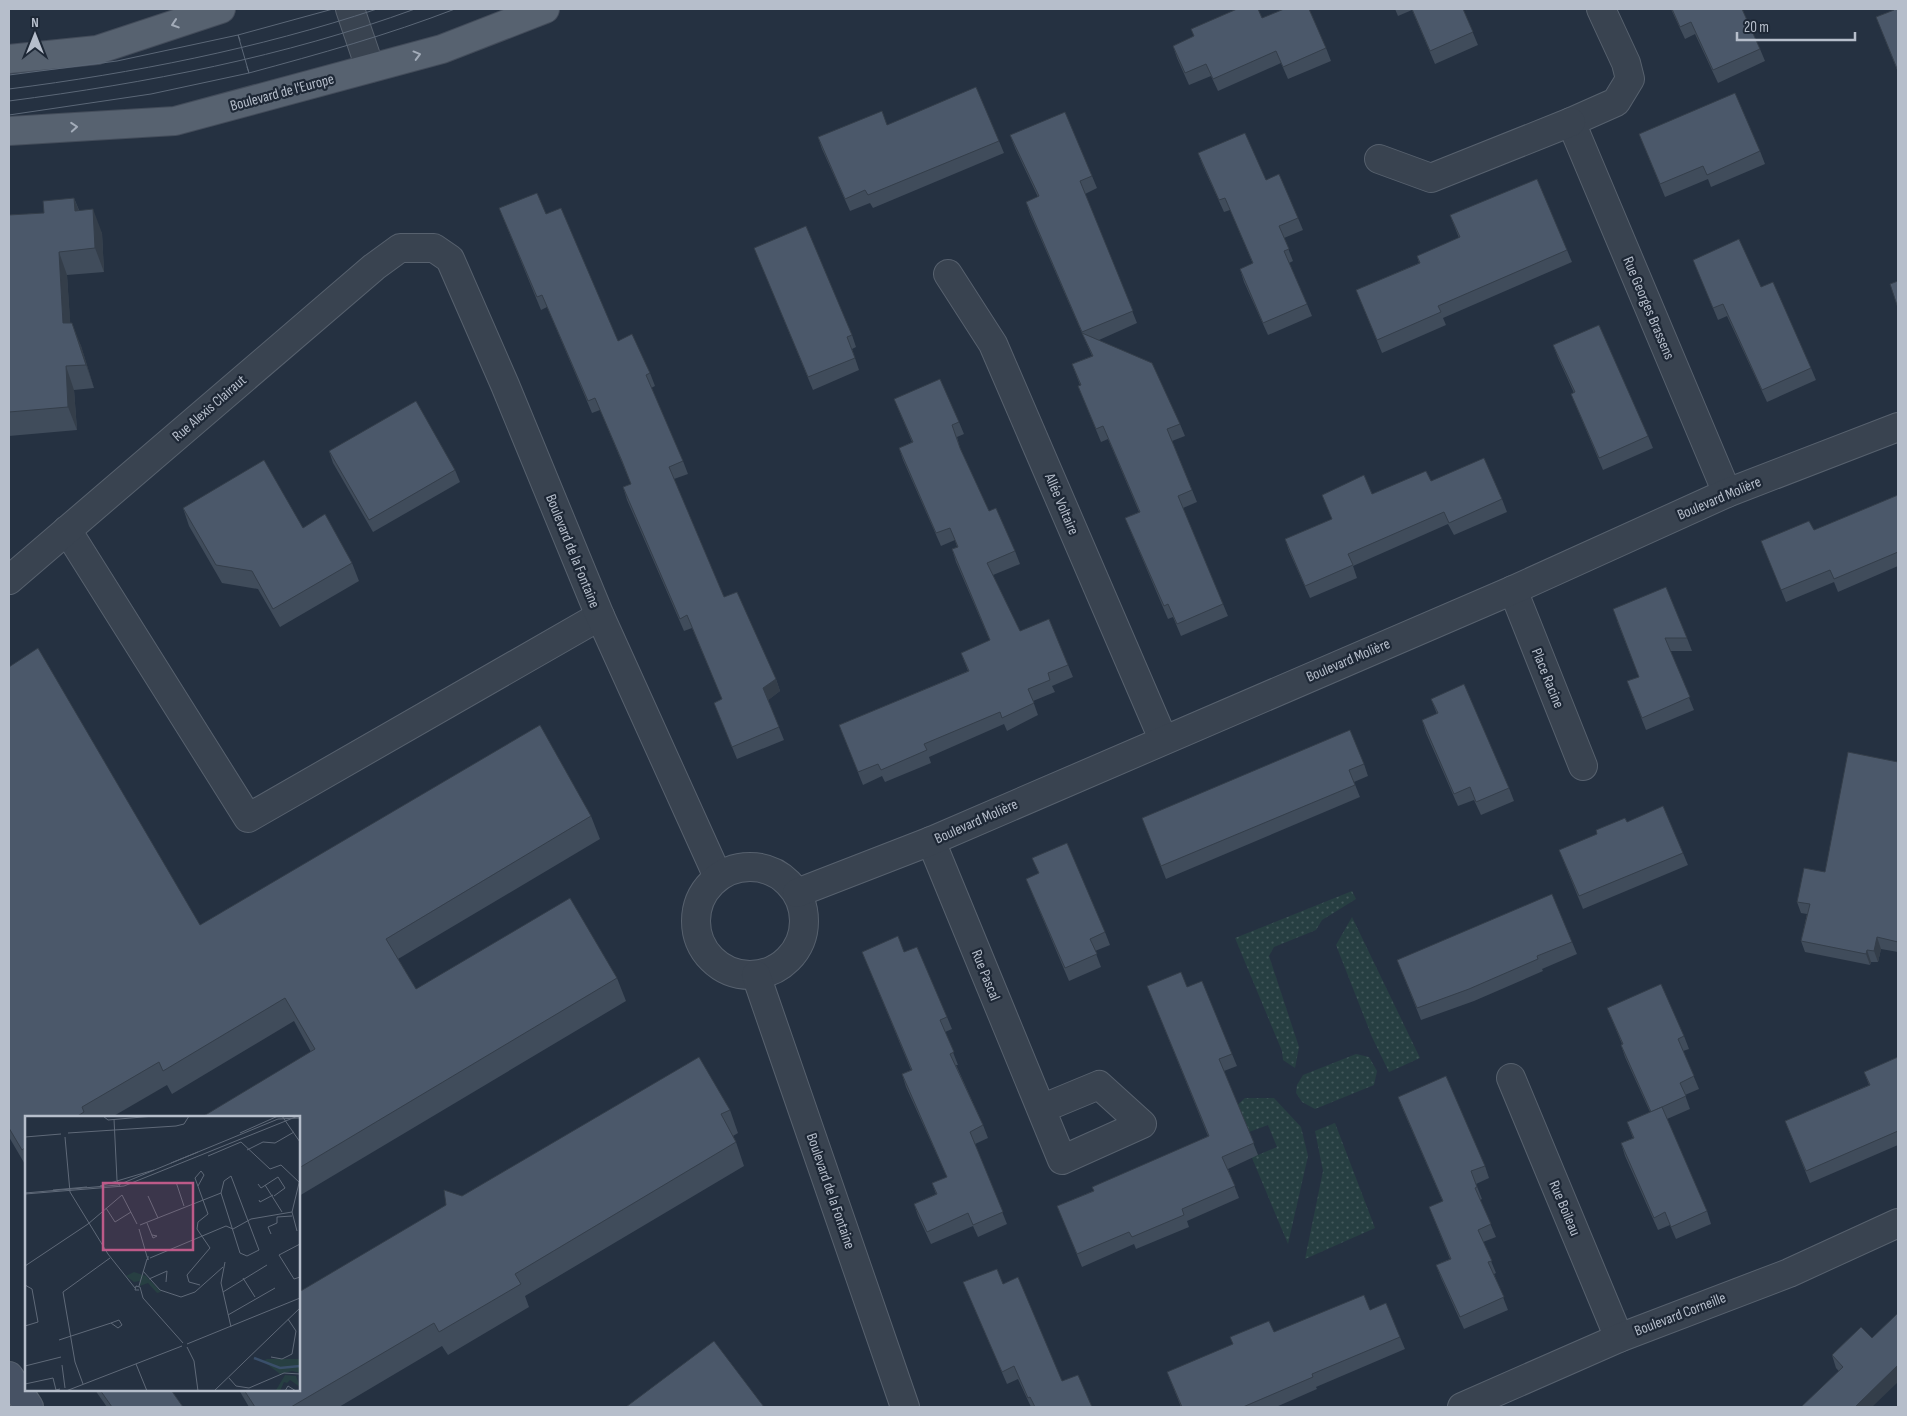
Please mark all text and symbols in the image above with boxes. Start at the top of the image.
north arrow [10,10,60,60]
scale bar [1737,10,1854,42]
text: N [31,14,39,31]
one-way arrow [171,18,180,28]
text: 20 m [1744,18,1769,37]
one-way arrow [413,51,421,61]
street label: Boulevard de l'Europe [228,69,336,115]
one-way arrow [70,122,78,133]
street label: Rue Georges Brassens [1618,254,1679,363]
street label: Rue Alexis Clairaut [168,371,251,446]
street label: Allée Voltaire [1040,470,1083,538]
street label: Boulevard Molière [1674,472,1764,525]
street label: Boulevard de la Fontaine [541,491,604,611]
street label: Boulevard Molière [1303,634,1393,687]
street label: Place Racine [1527,645,1568,711]
street label: Boulevard Molière [932,795,1021,848]
street label: Rue Pascal [967,947,1004,1003]
inset map [25,1116,300,1391]
street label: Boulevard de la Fontaine [802,1131,859,1252]
street label: Rue Boileau [1544,1178,1585,1239]
street label: Boulevard Corneille [1632,1288,1729,1341]

